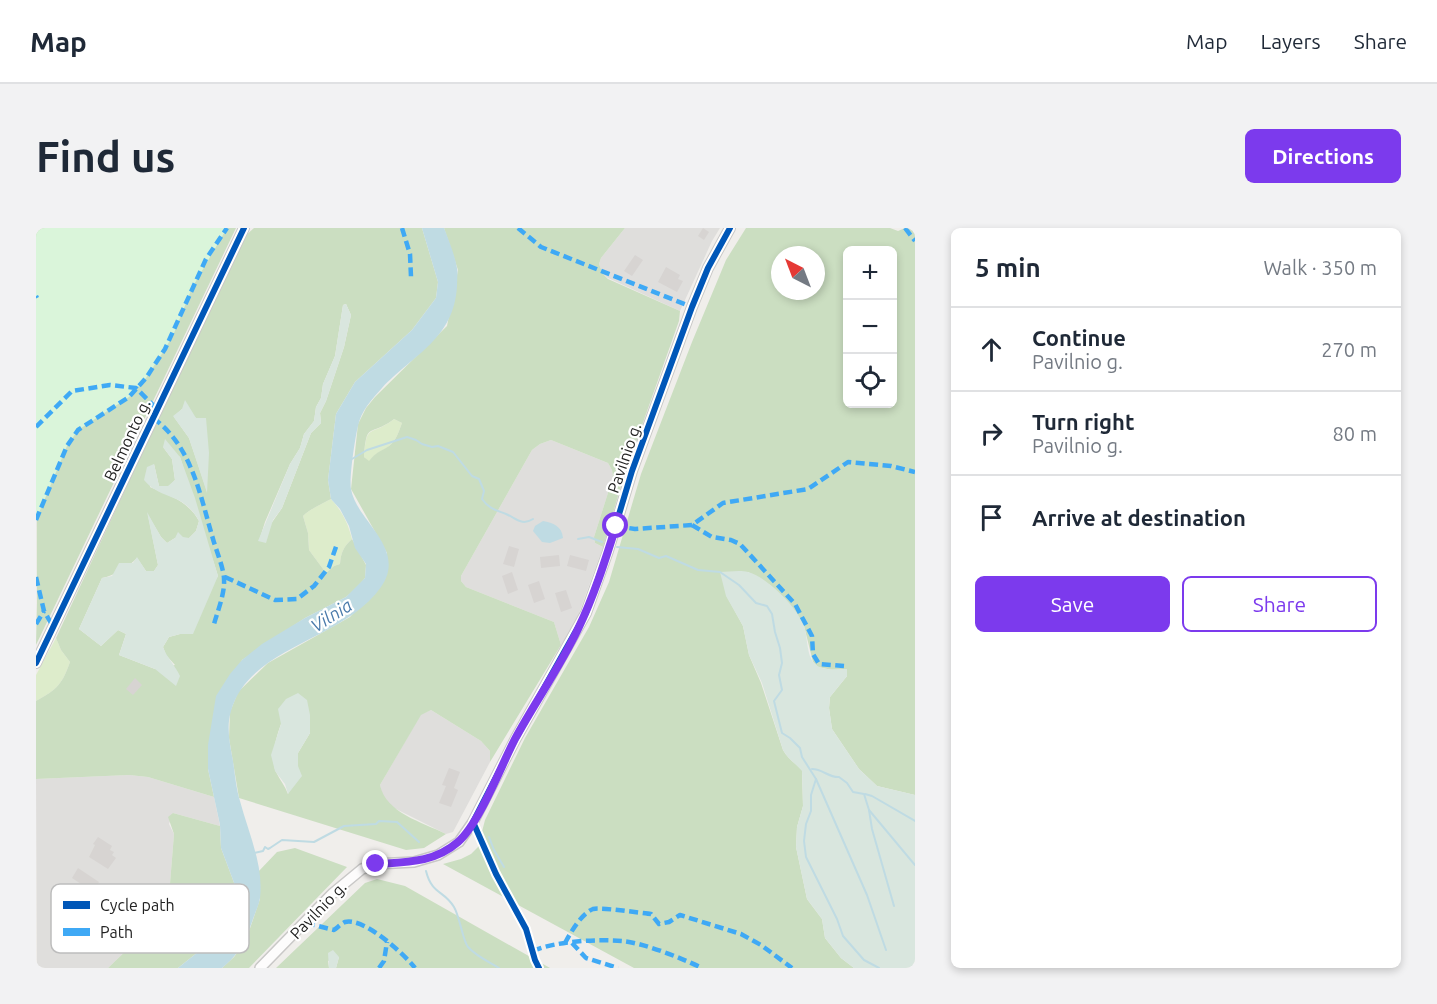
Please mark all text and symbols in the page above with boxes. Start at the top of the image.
text: Map [30,26,87,57]
text: Map [1186,29,1227,53]
text: Layers [1260,29,1321,53]
text: Share [1354,29,1407,53]
button: Directions [1245,129,1401,183]
text: Find us [36,133,175,180]
north arrow [771,246,825,300]
map controls [843,246,897,408]
button: + [843,246,897,300]
text: 5 min [975,253,1041,282]
text: Walk · 350 m [1264,256,1377,279]
button: − [843,300,897,354]
text: Continue [1032,325,1126,350]
icon: ahead [975,333,1008,366]
text: 270 m [1321,338,1377,361]
text: Pavilnio g. [1032,350,1123,373]
button: locate [843,354,897,408]
street label: Belmonto g. [100,396,154,484]
text: Turn right [1032,409,1134,434]
icon: right [975,417,1008,450]
street label: Pavilnio g. [604,421,644,495]
text: 80 m [1333,422,1377,445]
text: Pavilnio g. [1032,434,1123,457]
icon: arrive [975,501,1008,534]
text: Arrive at destination [1032,505,1246,530]
route start [602,512,628,538]
button: Save [975,576,1170,632]
button: Share [1182,576,1377,632]
water label: Vilnia [307,594,356,636]
route end [362,850,388,876]
street label: Pavilnio g. [286,878,350,942]
legend [51,884,249,953]
text: Cycle path [100,896,175,914]
text: Path [100,923,133,941]

